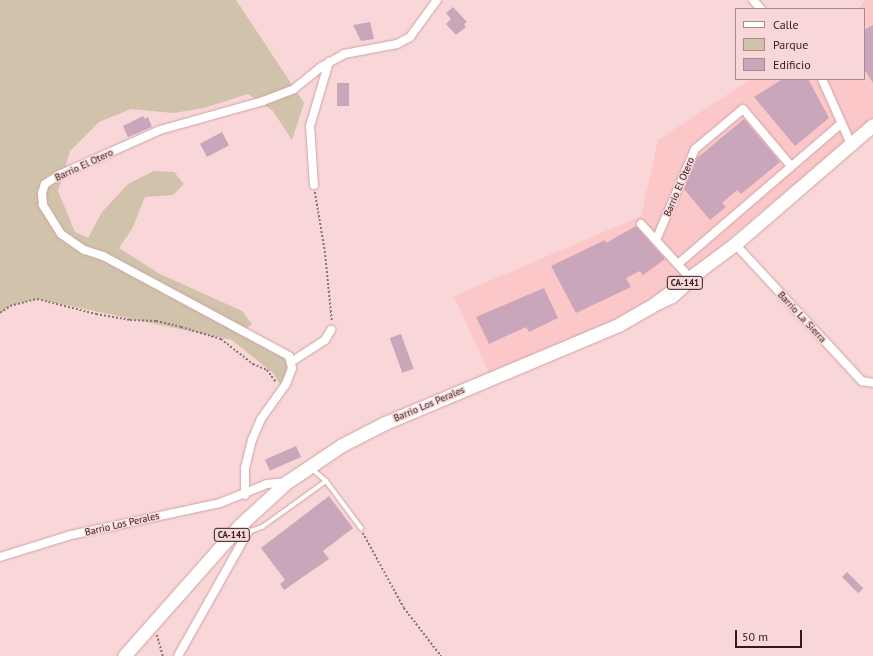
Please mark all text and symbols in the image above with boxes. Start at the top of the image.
legend [735,8,865,80]
text: Calle [773,17,799,32]
text: Parque [773,37,808,52]
text: Edificio [773,57,811,72]
street label: Barrio El Otero [53,146,115,184]
street label: Barrio El Otero [661,156,697,218]
road number: CA-141 [666,276,704,290]
street label: Barrio La Sierra [775,289,829,345]
street label: Barrio Los Perales [392,384,466,424]
street label: Barrio Los Perales [84,510,160,538]
road number: CA-141 [213,528,251,542]
scale bar [737,622,804,648]
text: 50 m [742,629,768,644]

